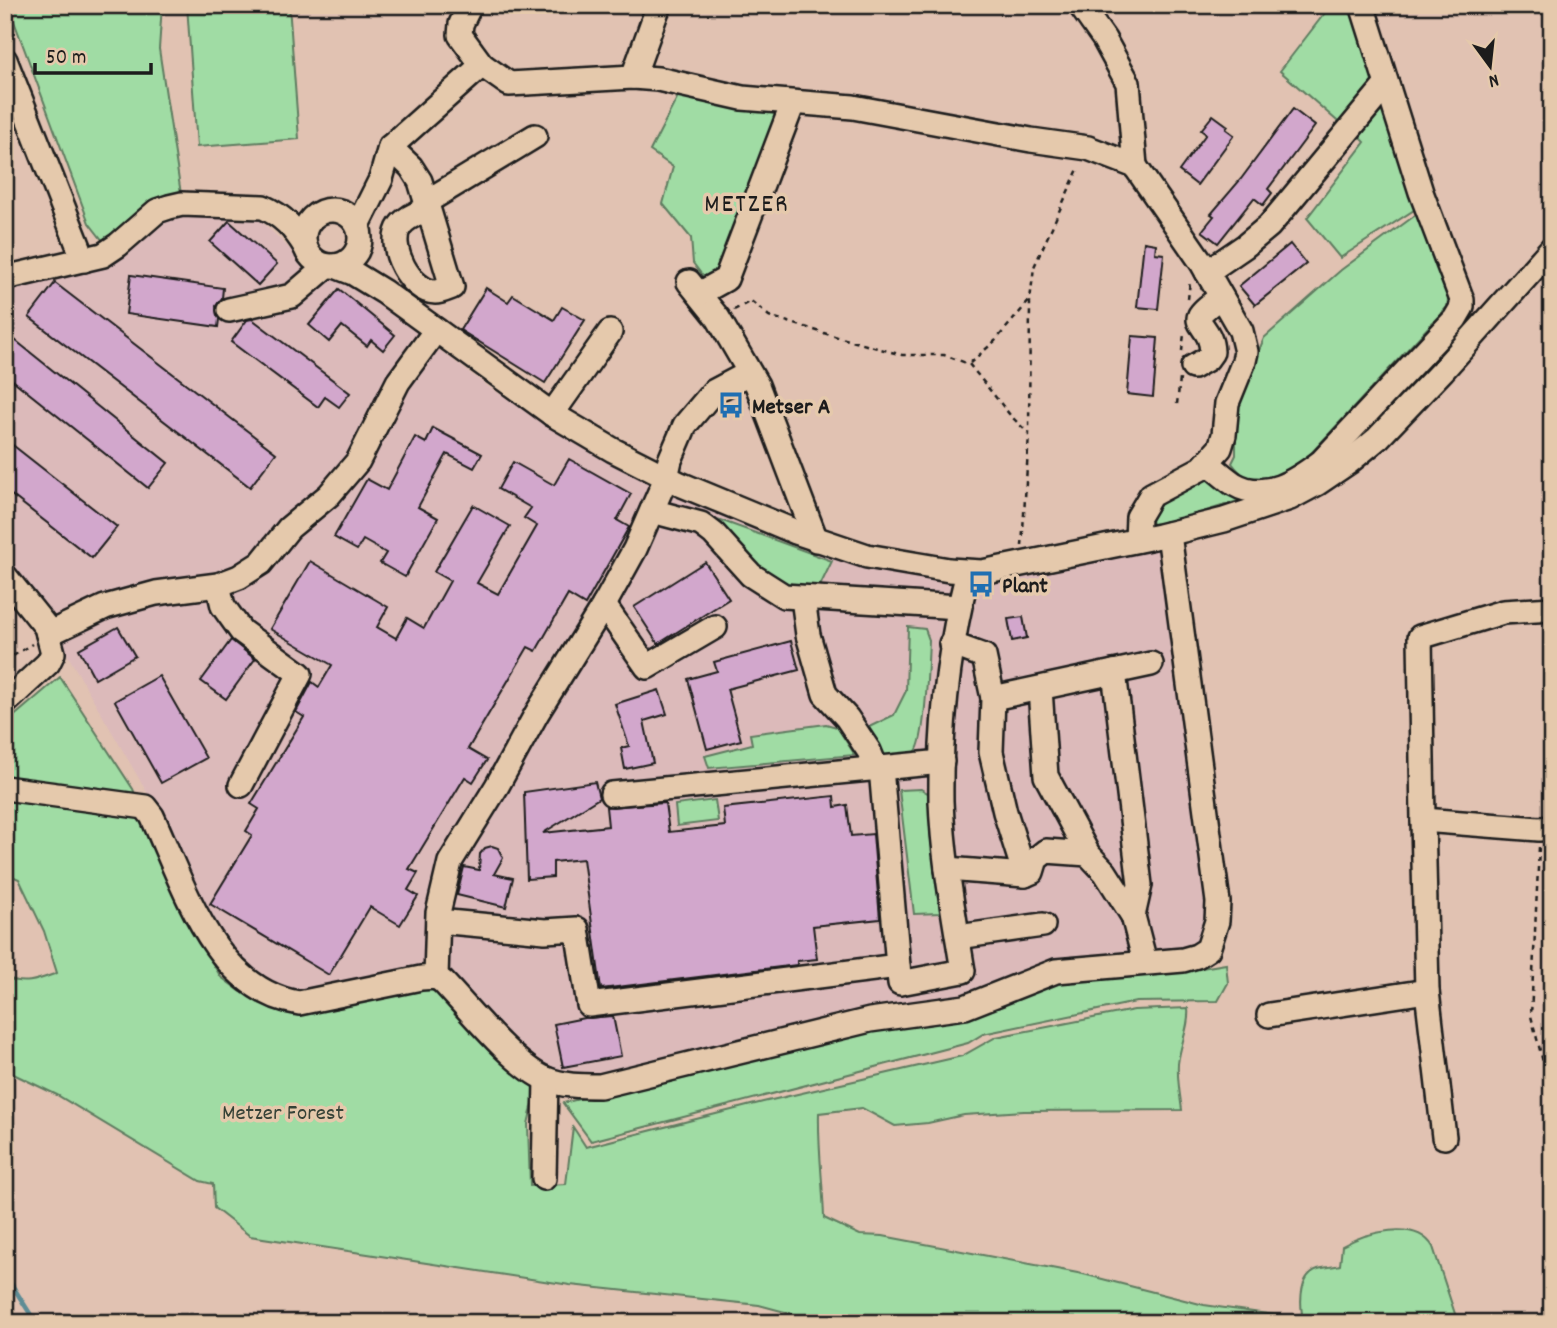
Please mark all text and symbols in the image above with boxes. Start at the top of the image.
scale bar [35,32,150,76]
north arrow [1456,32,1526,102]
text: 50 m [46,44,86,74]
text: N [1485,65,1502,93]
district label: METZER [704,187,790,224]
bus stop icon: Metser A [716,390,746,420]
place label: Metser A [752,392,830,425]
bus stop icon: Plant [966,569,996,599]
place label: Plant [1002,571,1048,604]
park label: Metzer Forest [222,1098,344,1131]

